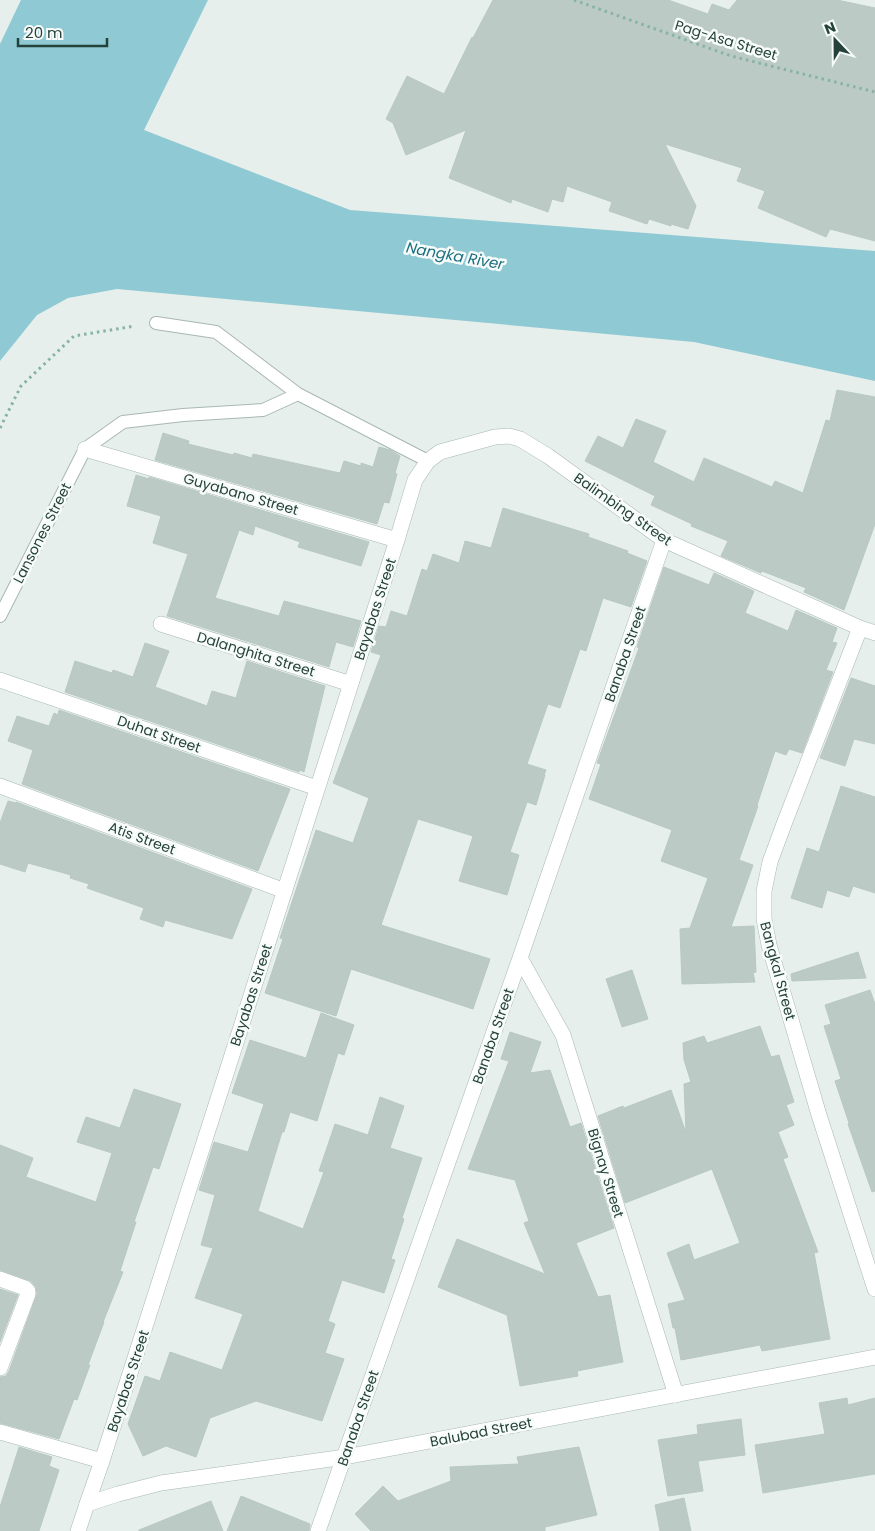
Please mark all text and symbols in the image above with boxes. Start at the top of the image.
scale bar [18,15,106,47]
street label: Pag-Asa Street [673,15,779,65]
north arrow [810,15,860,65]
text: N [822,17,839,39]
text: 20 m [25,22,63,43]
water label: Nangka River [405,237,506,275]
street label: Guyabano Street [181,468,301,520]
street label: Balimbing Street [570,468,676,550]
street label: Lansones Street [8,479,76,587]
street label: Bayabas Street [349,555,401,663]
street label: Banaba Street [599,603,651,705]
street label: Dalanghita Street [195,627,317,681]
street label: Duhat Street [115,710,203,758]
street label: Atis Street [106,817,178,859]
street label: Bangkal Street [755,919,801,1023]
street label: Bayabas Street [225,941,277,1049]
street label: Banaba Street [467,985,519,1087]
street label: Bignay Street [583,1126,629,1220]
street label: Bayabas Street [102,1327,154,1435]
street label: Banaba Street [332,1367,384,1469]
street label: Balubad Street [428,1412,534,1452]

